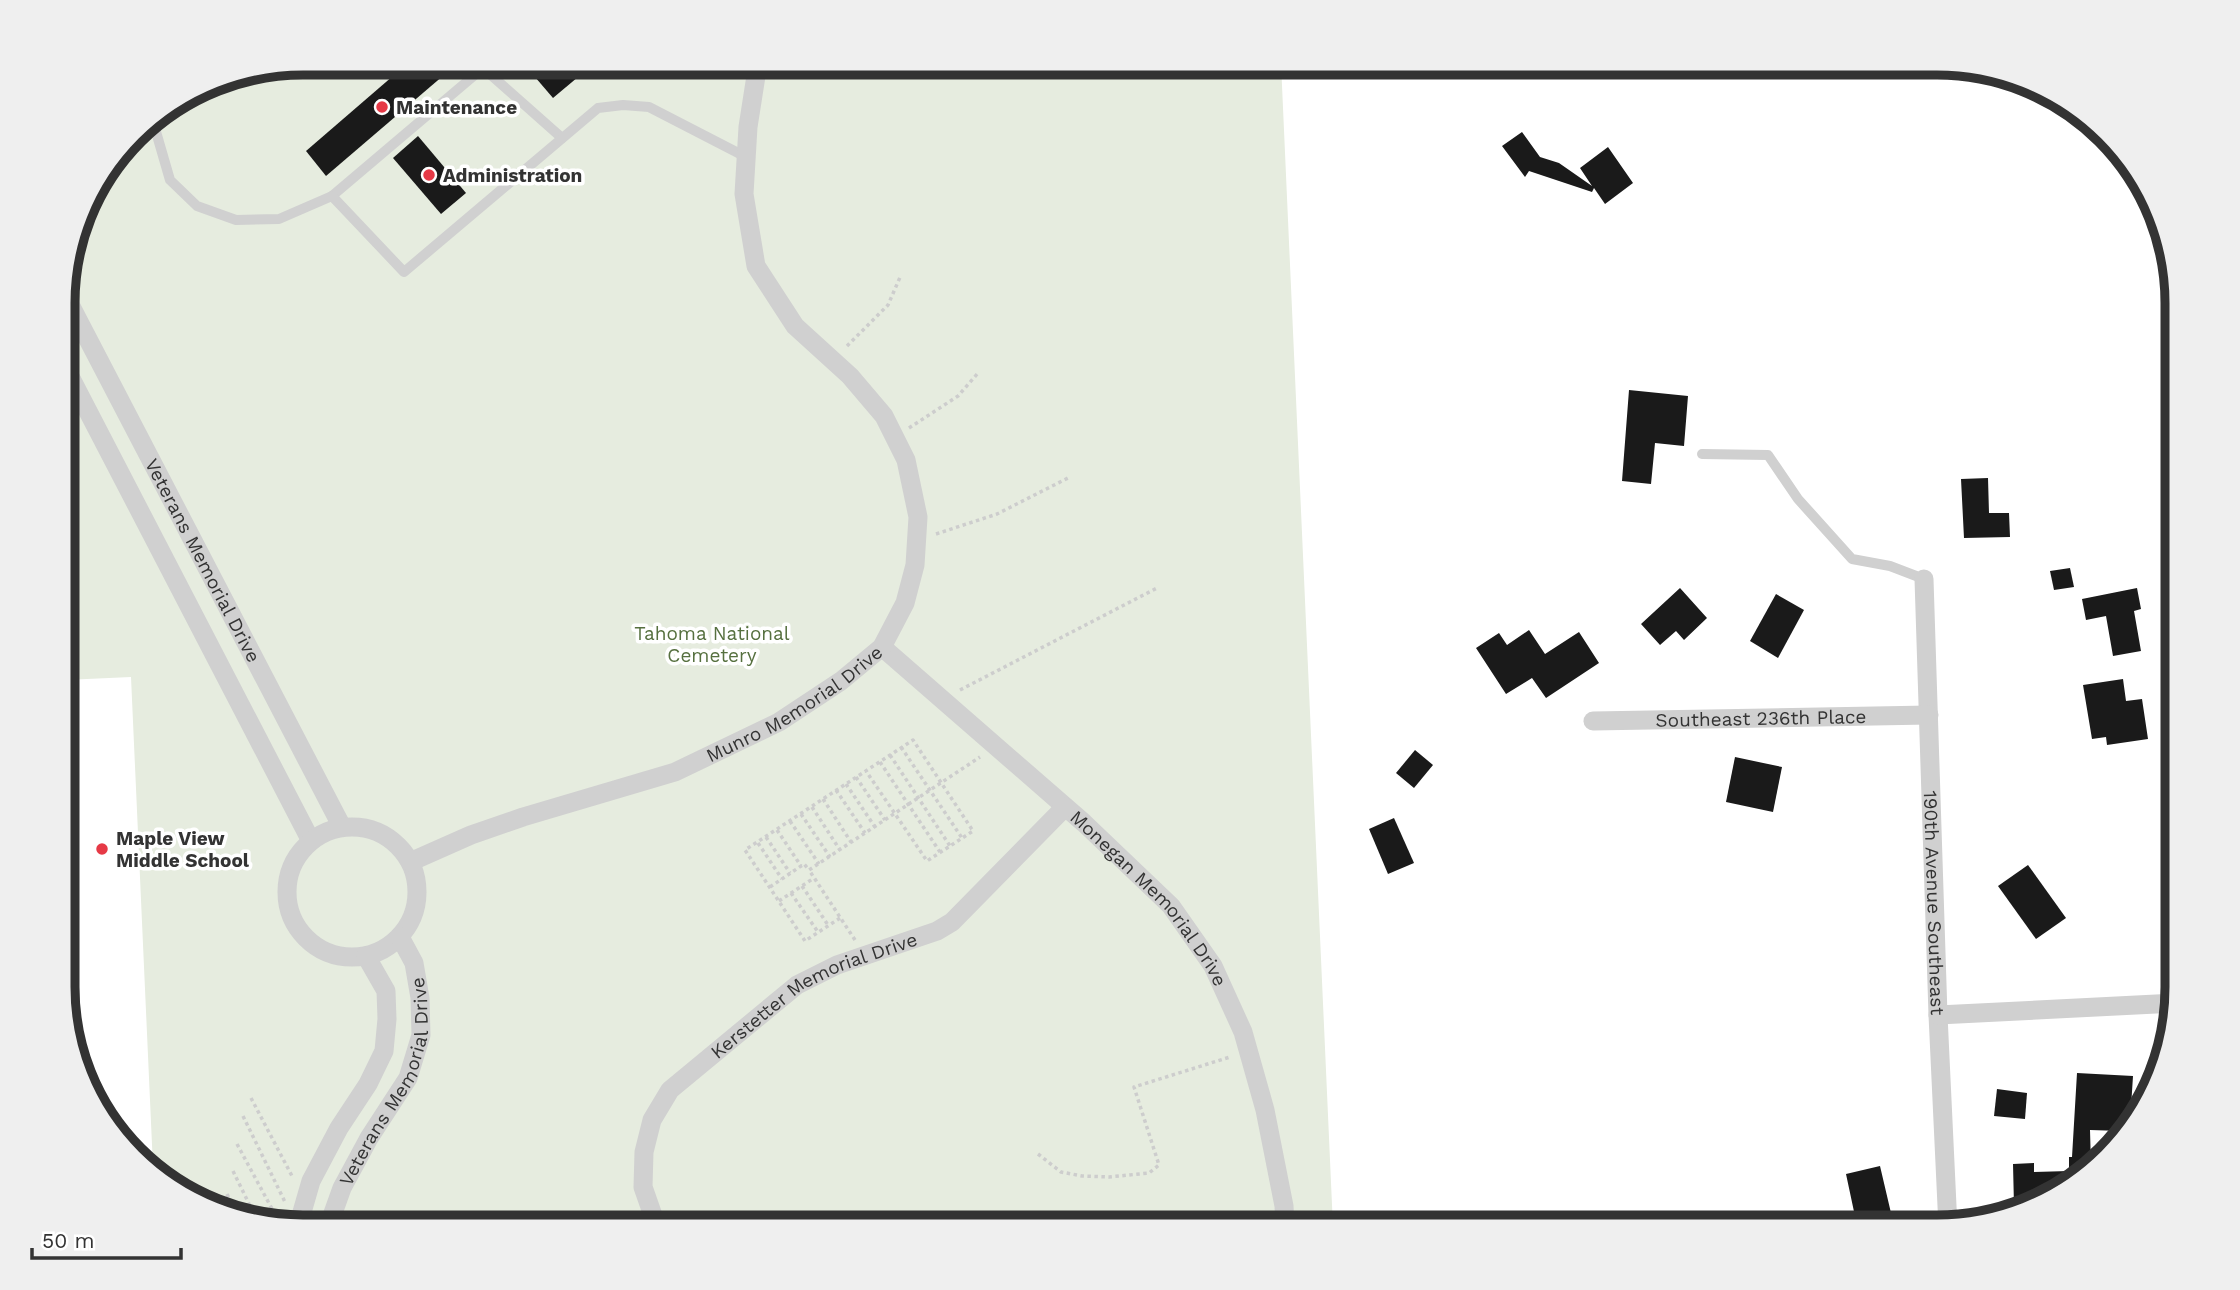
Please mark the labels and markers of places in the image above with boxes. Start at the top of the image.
place label: Maintenance [396,96,517,119]
marker: Maintenance [374,99,390,115]
place label: Administration [443,164,582,187]
marker: Administration [421,167,437,183]
place label: Maple View Middle School [116,827,250,872]
marker: Maple View Middle School [94,841,110,857]

